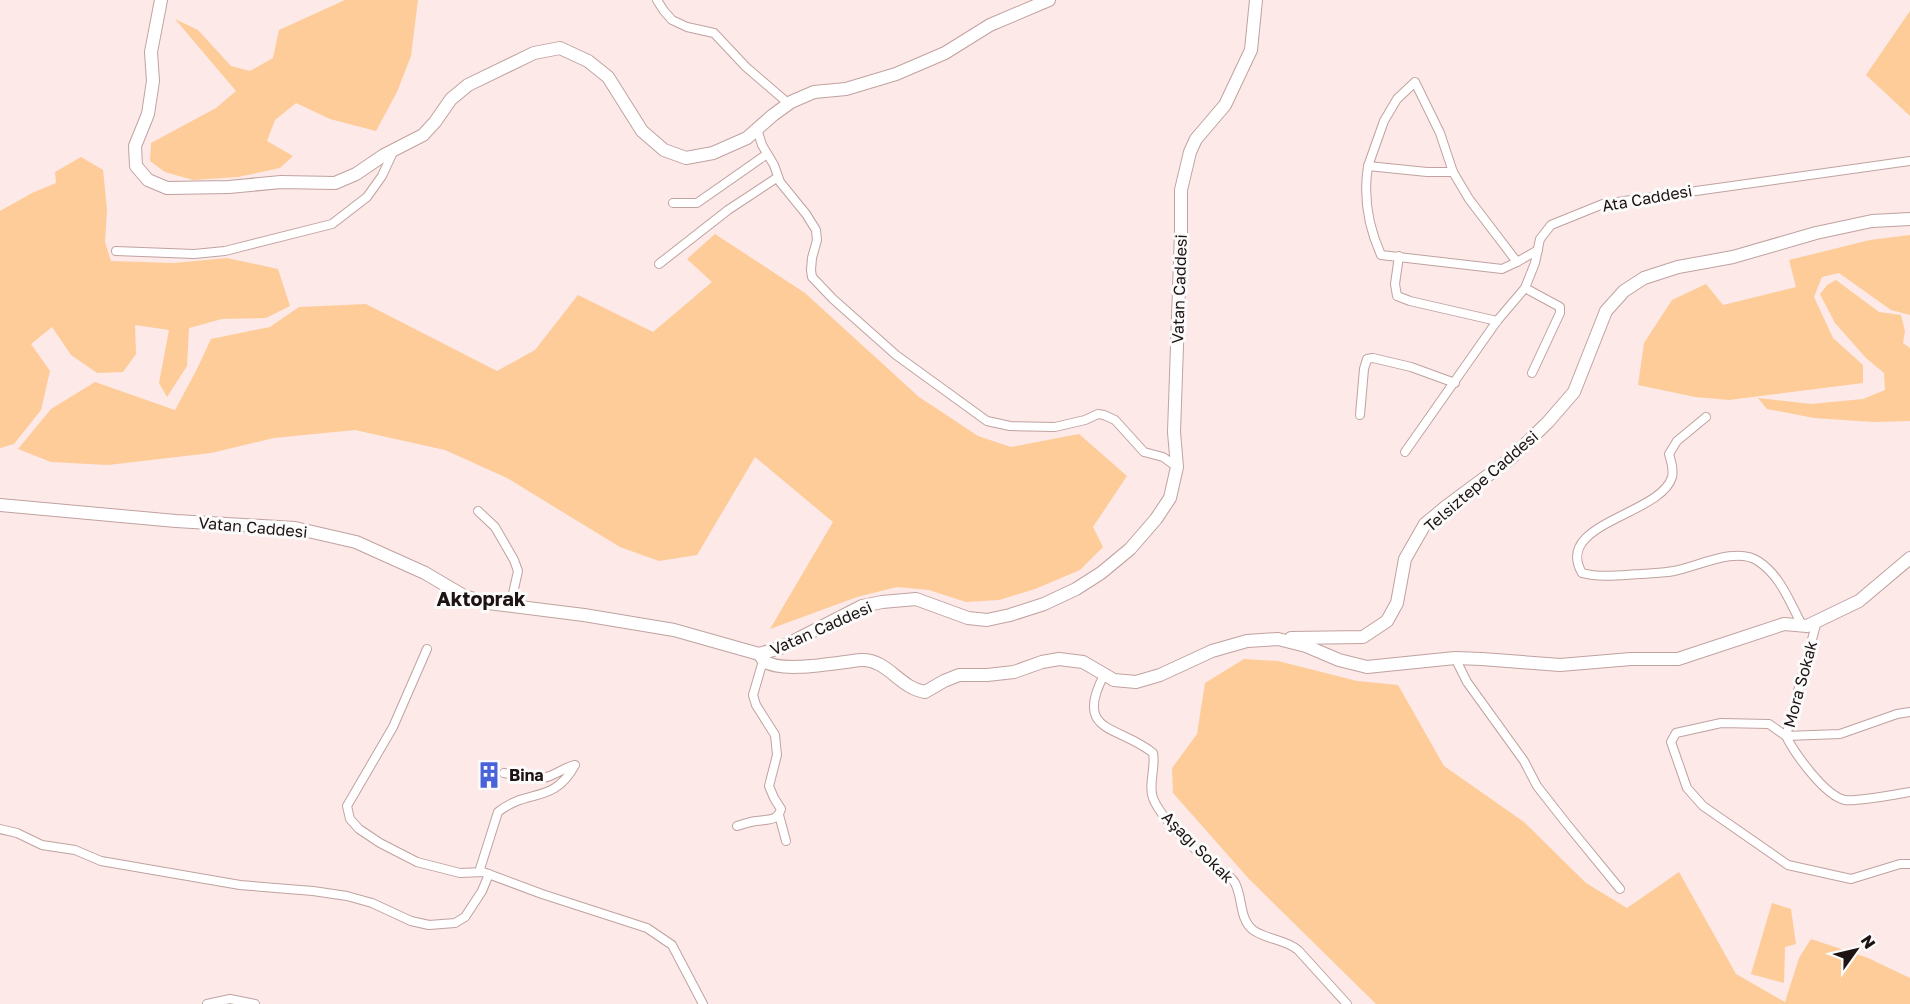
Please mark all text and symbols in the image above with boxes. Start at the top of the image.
street label: Ata Caddesi [1600,180,1694,216]
street label: Vatan Caddesi [1167,234,1191,344]
street label: Telsiztepe Caddesi [1420,426,1542,536]
street label: Vatan Caddesi [198,512,308,542]
district label: Aktoprak [436,586,526,610]
street label: Vatan Caddesi [767,597,875,659]
street label: Mora Sokak [1779,638,1821,730]
building icon: Bina [474,760,504,790]
place label: Bina [509,765,544,785]
street label: Aşağı Sokak [1158,807,1238,887]
north arrow [1826,920,1886,980]
text: N [1857,931,1880,952]

